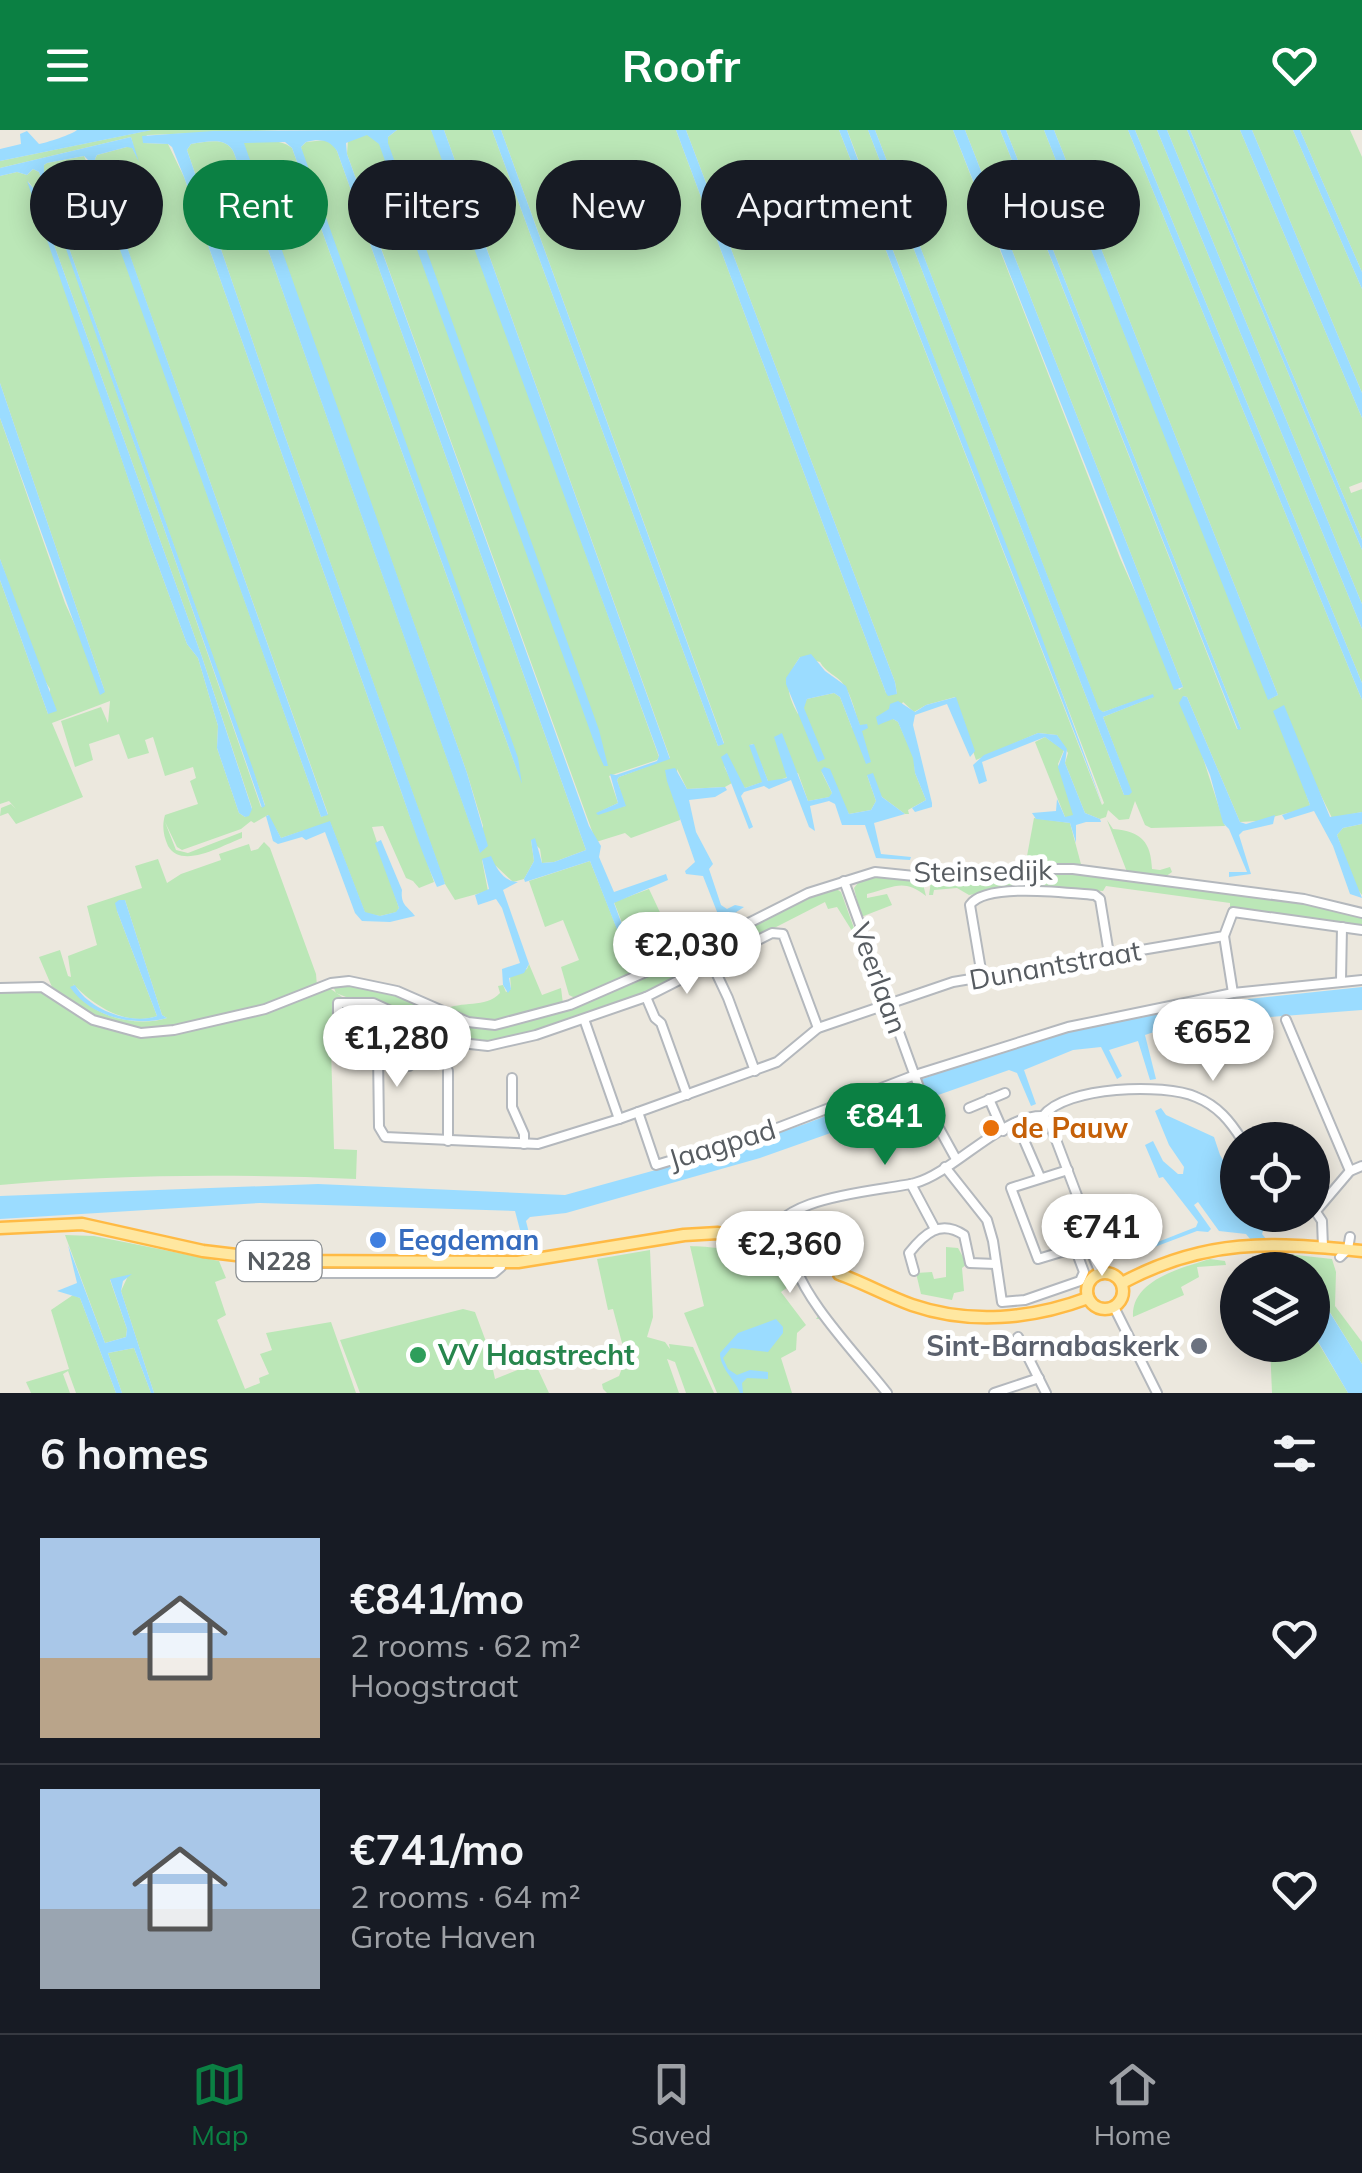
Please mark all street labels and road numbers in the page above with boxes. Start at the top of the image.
street label: Steinsedijk [913,852,1053,889]
street label: Veerlaan [843,918,916,1038]
street label: Dunantstraat [966,932,1144,997]
street label: Jaagpad [664,1111,780,1176]
road number: N228 [236,1241,322,1281]

